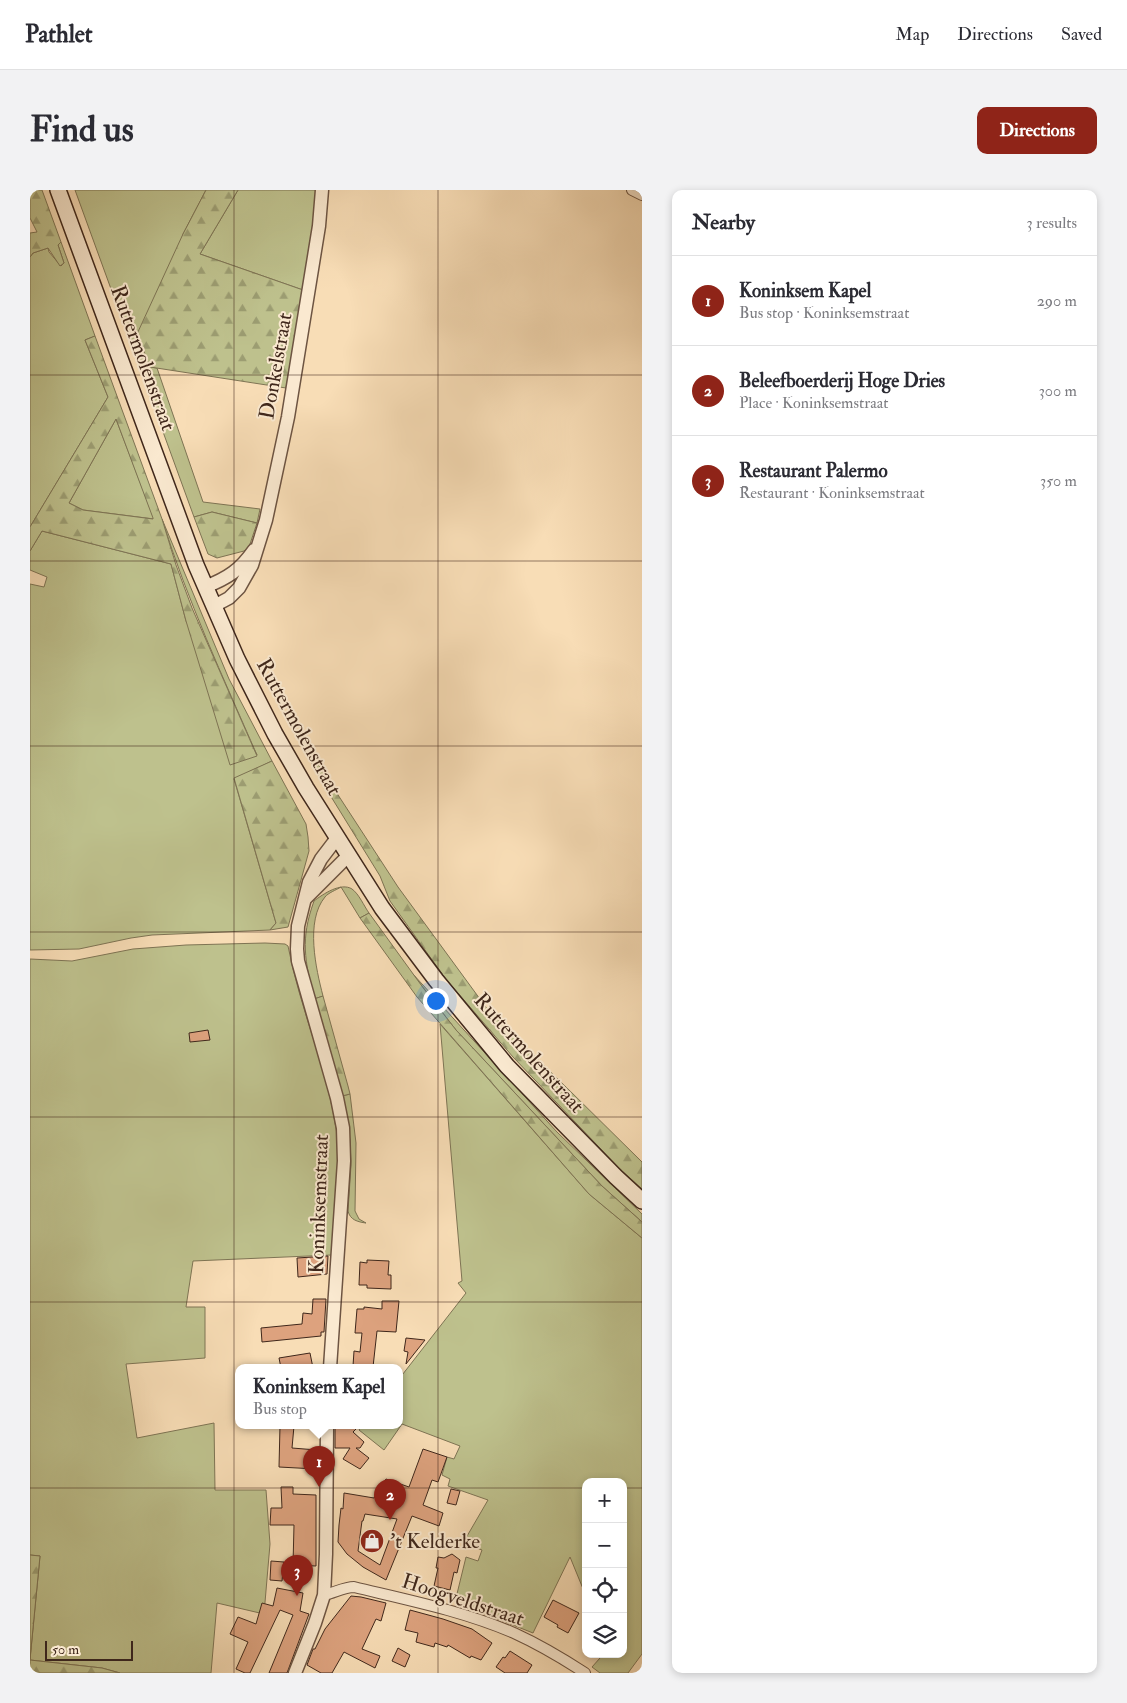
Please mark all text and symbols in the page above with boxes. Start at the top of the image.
text: Pathlet [25,19,93,50]
text: Map [896,23,929,46]
text: Directions [957,23,1033,46]
text: Saved [1061,23,1102,46]
button: Directions [977,107,1097,154]
text: Find us [30,108,134,152]
text: Nearby [692,209,755,236]
text: 3 results [1026,213,1077,233]
text: Koninksem Kapel [739,279,871,303]
street label: Ruttermolenstraat [104,282,182,435]
text: 1 [705,291,711,311]
text: 290 m [1037,291,1077,311]
text: Bus stop · Koninksemstraat [739,303,909,323]
street label: Donkelstraat [253,310,299,421]
text: Beleefboerderij Hoge Dries [739,369,945,393]
text: 2 [704,381,712,401]
text: 300 m [1039,381,1077,401]
text: Place · Koninksemstraat [739,393,889,413]
text: Restaurant Palermo [739,459,888,483]
text: 3 [705,471,711,491]
text: 350 m [1040,471,1077,491]
text: Restaurant · Koninksemstraat [739,483,925,503]
street label: Ruttermolenstraat [250,654,348,801]
street label: Ruttermolenstraat [468,987,590,1119]
your location [423,988,449,1014]
street label: Koninksemstraat [303,1134,335,1274]
popup [235,1364,403,1429]
text: Koninksem Kapel [253,1375,385,1399]
text: Bus stop [253,1399,307,1419]
pin: 1 [303,1446,335,1487]
map controls [582,1478,627,1658]
button: + [582,1478,627,1523]
pin: 2 [374,1479,406,1520]
button: − [582,1523,627,1568]
shop icon: 't Kelderke [359,1528,385,1554]
place label: 't Kelderke [390,1528,480,1555]
pin: 3 [281,1555,313,1596]
street label: Hoogveldstraat [398,1568,528,1633]
button: locate [582,1568,627,1613]
button: layers [582,1613,627,1658]
scale bar [45,1638,132,1661]
text: 50 m [52,1641,79,1658]

